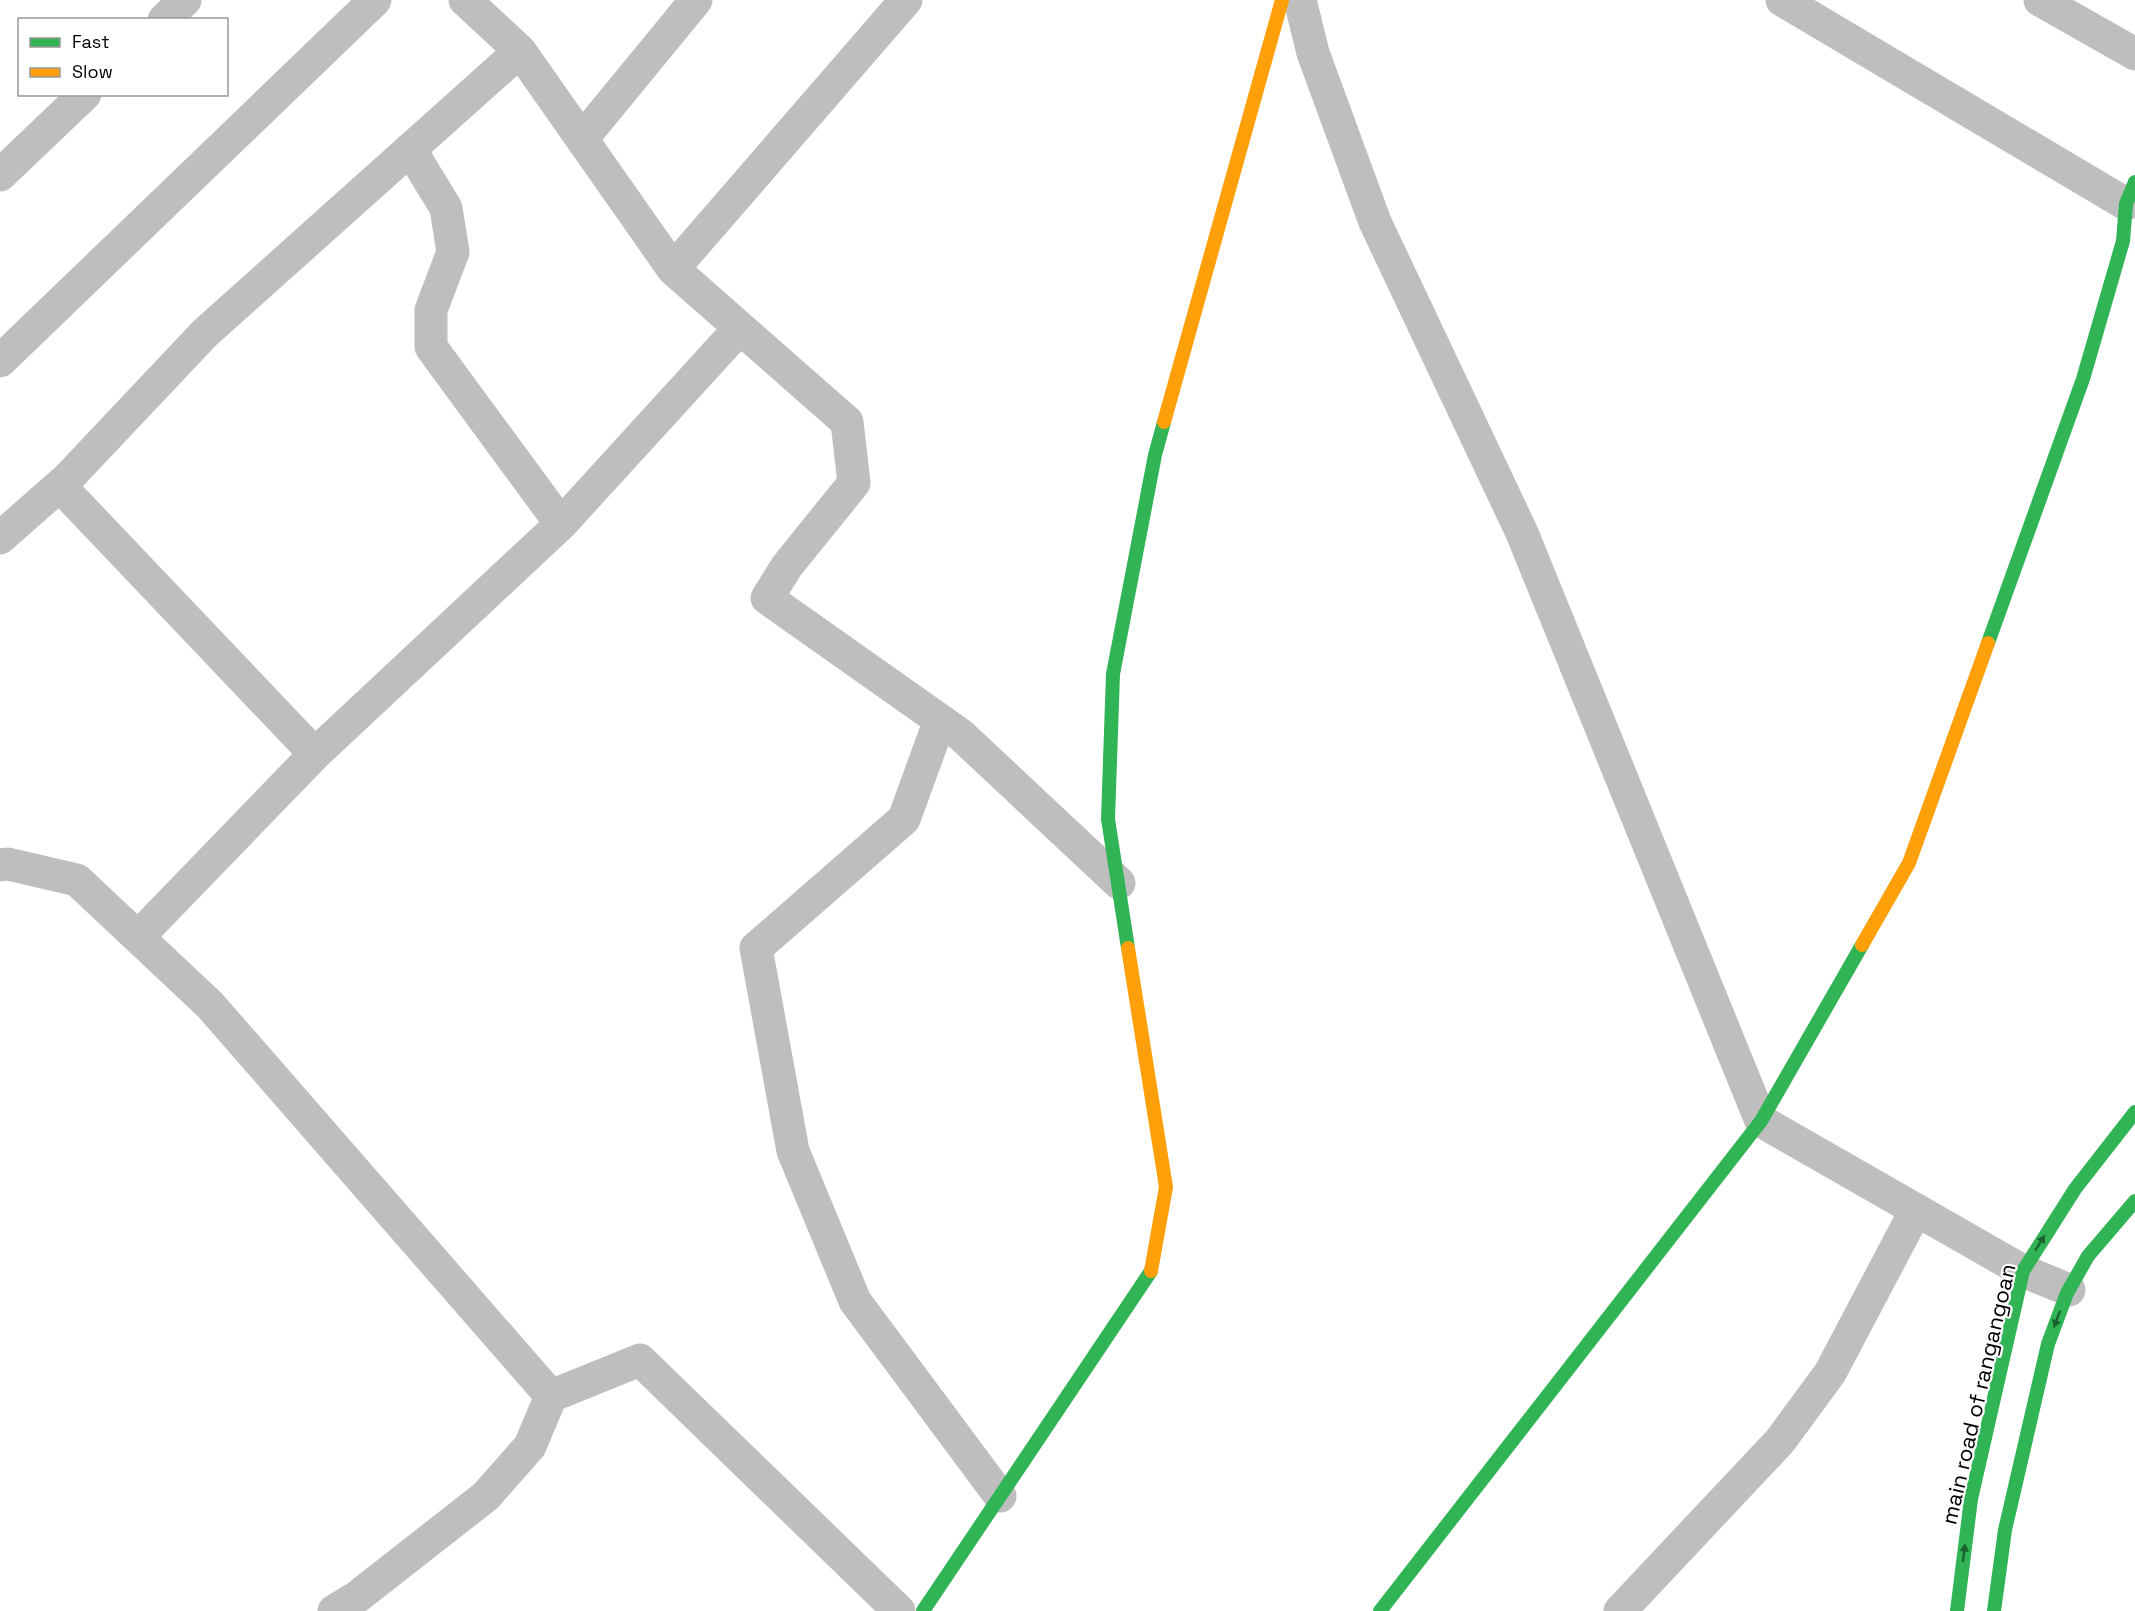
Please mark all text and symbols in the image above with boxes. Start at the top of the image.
legend [18,18,228,96]
text: Fast [72,30,109,53]
text: Slow [72,60,113,83]
one-way arrow [2035,1235,2046,1251]
street label: main road of rangangoan [1934,1261,2022,1527]
one-way arrow [2052,1310,2062,1328]
one-way arrow [1960,1543,1969,1562]

